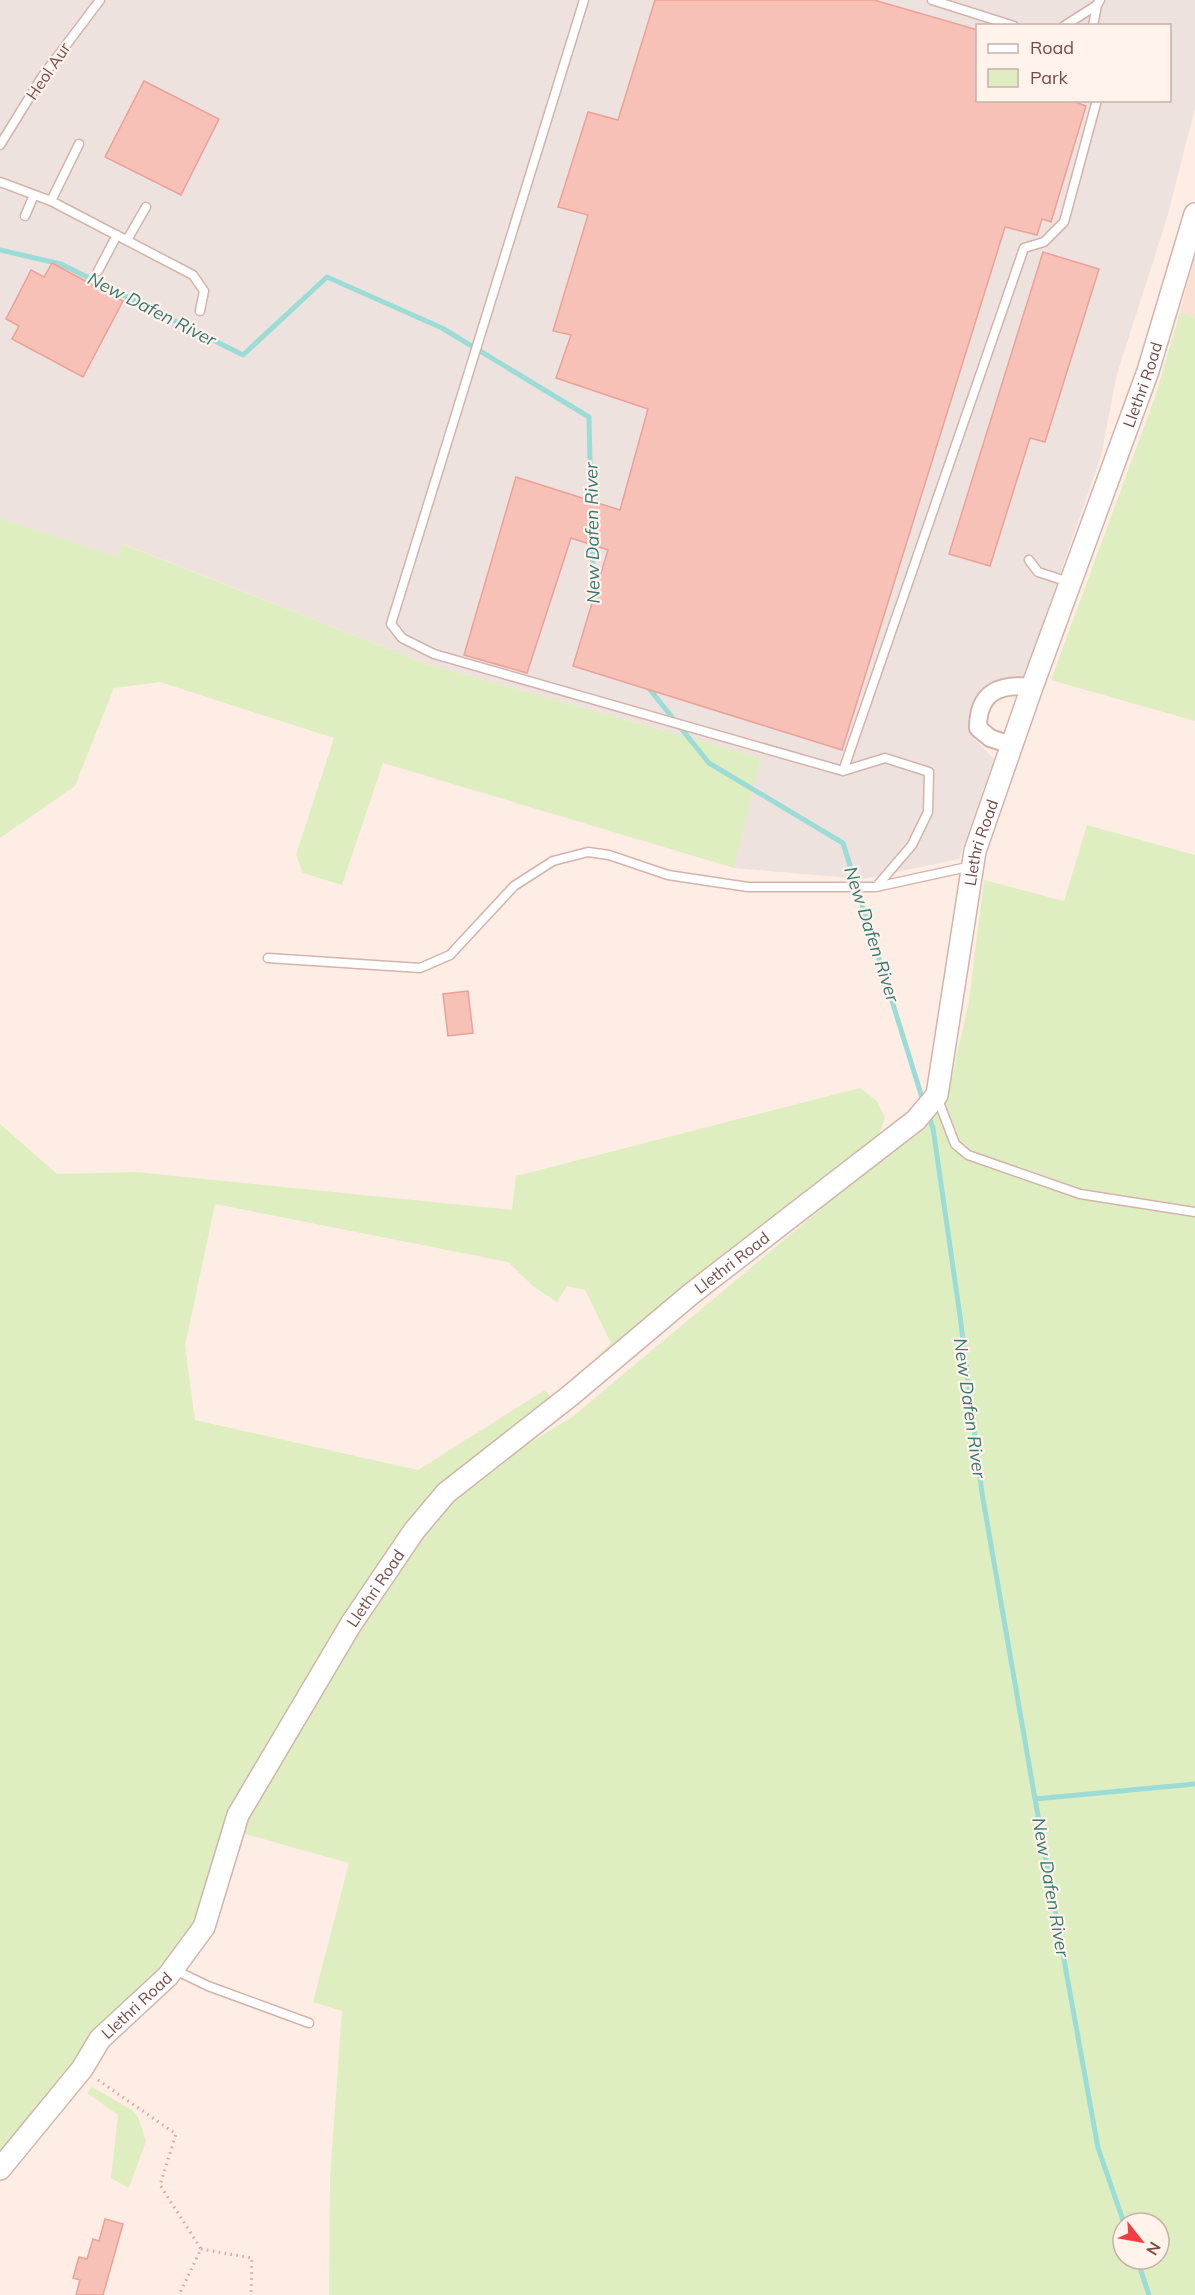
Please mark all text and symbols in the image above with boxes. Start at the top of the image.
legend [976,24,1171,102]
text: Road [1030,36,1074,59]
street label: Heol Aur [22,38,75,103]
text: Park [1030,66,1069,89]
water label: New Dafen River [84,267,221,352]
street label: Llethri Road [1118,339,1166,430]
water label: New Dafen River [579,461,605,604]
street label: Llethri Road [960,797,1002,887]
water label: New Dafen River [839,863,905,1006]
street label: Llethri Road [690,1227,773,1298]
water label: New Dafen River [949,1337,991,1481]
street label: Llethri Road [342,1546,409,1631]
water label: New Dafen River [1027,1816,1075,1960]
street label: Llethri Road [97,1968,176,2043]
north arrow [1111,2211,1171,2271]
text: N [1142,2238,1166,2259]

